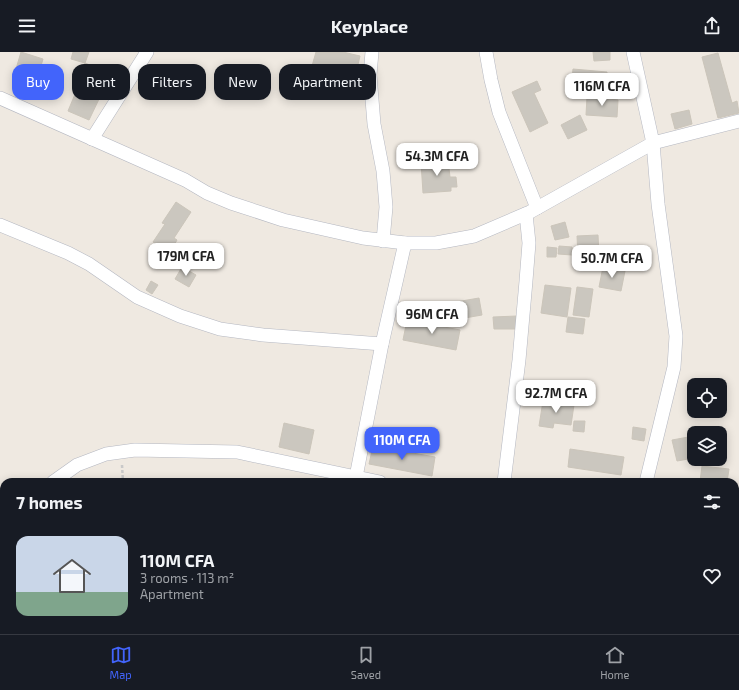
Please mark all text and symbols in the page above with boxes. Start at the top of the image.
icon: menu [16,15,38,37]
text: Keyplace [331,15,408,37]
icon: share [701,15,723,37]
chip: Buy [12,64,64,100]
chip: Rent [72,64,130,100]
chip: Filters [138,64,206,100]
chip: New [214,64,271,100]
chip: Apartment [279,64,376,100]
pin: 116M CFA [561,73,643,107]
text: 116M CFA [574,78,630,94]
pin: 54.3M CFA [391,143,483,177]
text: 54.3M CFA [405,148,469,164]
pin: 179M CFA [145,243,227,277]
pin: 50.7M CFA [566,245,658,279]
text: 179M CFA [157,248,215,264]
text: 50.7M CFA [581,250,643,266]
pin: 96M CFA [395,301,469,335]
text: 96M CFA [406,306,458,322]
map controls [687,378,727,466]
button: locate [687,378,727,418]
pin: 92.7M CFA [510,380,602,414]
text: 92.7M CFA [525,385,587,401]
button: layers [687,426,727,466]
pin: 110M CFA [361,427,443,461]
text: 110M CFA [374,432,430,448]
icon: filters [701,491,723,513]
text: 7 homes [16,492,83,512]
text: 110M CFA [140,550,214,570]
icon: home [48,552,96,600]
icon: heart [701,565,723,587]
text: 3 rooms · 113 m² [140,570,234,586]
text: Apartment [140,586,204,602]
tab: Map [110,644,132,681]
tab: Saved [351,644,381,681]
tab: Home [600,644,629,681]

